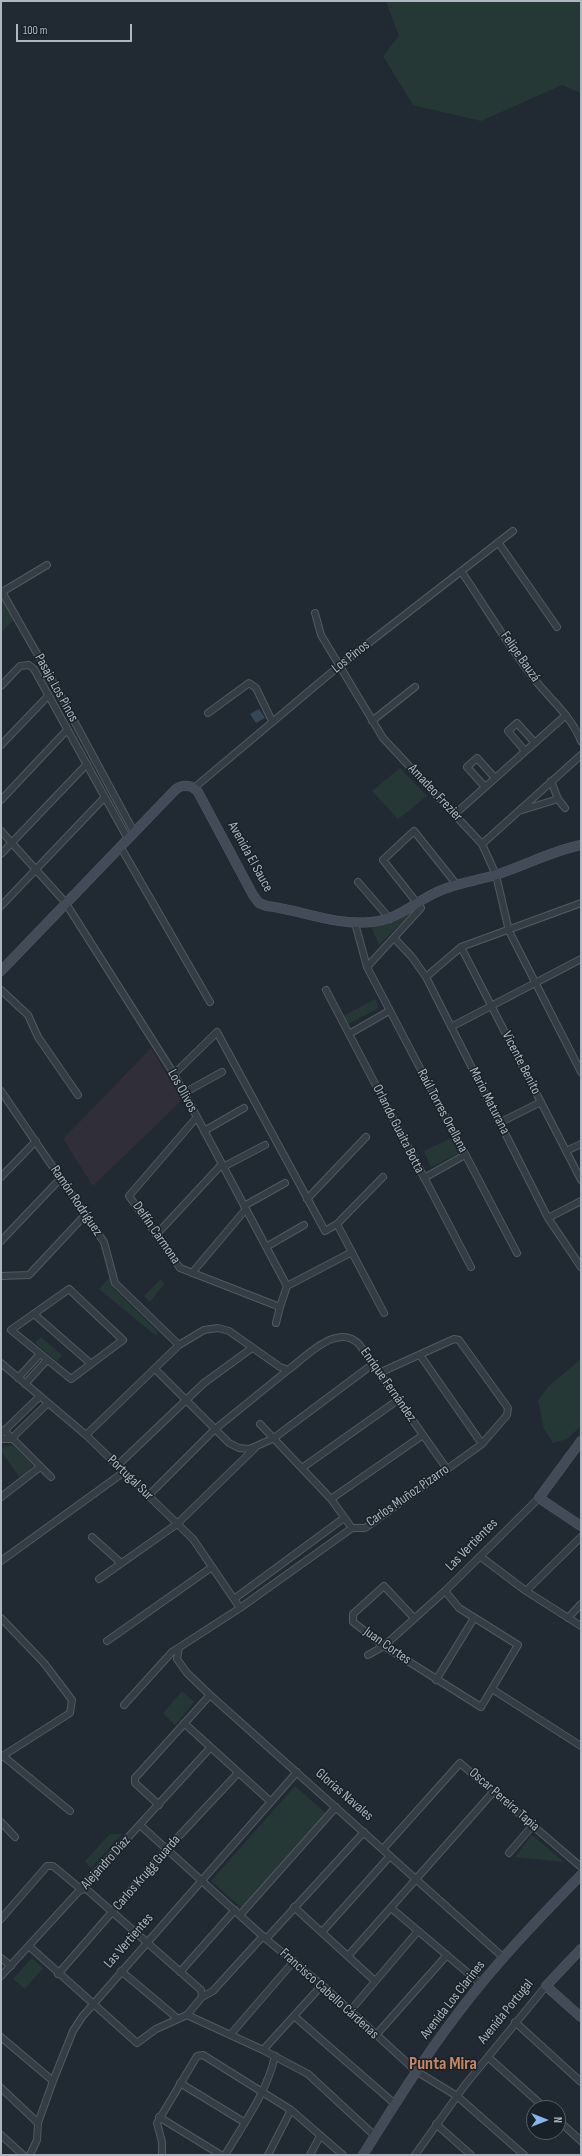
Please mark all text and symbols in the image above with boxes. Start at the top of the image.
scale bar [18,16,134,42]
text: 100 m [23,23,48,38]
street label: Felipe Bauzá [497,629,543,685]
street label: Los Pinos [329,637,373,677]
street label: Pasaje Los Pinos [30,651,82,725]
street label: Amadeo Frezier [404,761,466,825]
street label: Avenida El Sauce [224,819,276,895]
street label: Vicente Benito [498,1029,544,1097]
street label: Mario Maturana [465,1065,513,1137]
street label: Raúl Torres Orellana [413,1066,471,1156]
street label: Los Olivos [163,1067,201,1115]
street label: Orlando Guaita Botta [368,1082,428,1176]
street label: Ramón Rodríguez [46,1163,106,1239]
street label: Delfín Carmona [128,1199,184,1267]
street label: Enrique Fernández [356,1345,420,1425]
street label: Portugal Sur [103,1452,157,1504]
street label: Carlos Muñoz Pizarro [363,1461,453,1531]
street label: Las Vertientes [442,1515,502,1575]
street label: Juan Cortes [360,1624,414,1668]
street label: Glorias Navales [312,1765,376,1825]
street label: Oscar Pereira Tapia [465,1765,543,1835]
street label: Carlos Krugg Guarda [110,1832,184,1914]
street label: Alejandro Díaz [78,1833,134,1893]
street label: Las Vertientes [101,1910,157,1972]
street label: Francisco Cabello Cárdenas [276,1945,382,2043]
street label: Avenida Los Clarines [417,1957,489,2043]
street label: Avenida Portugal [475,1976,537,2048]
district label: Punta Mira [409,2053,477,2075]
north arrow [526,2100,566,2140]
text: N [551,2117,564,2123]

